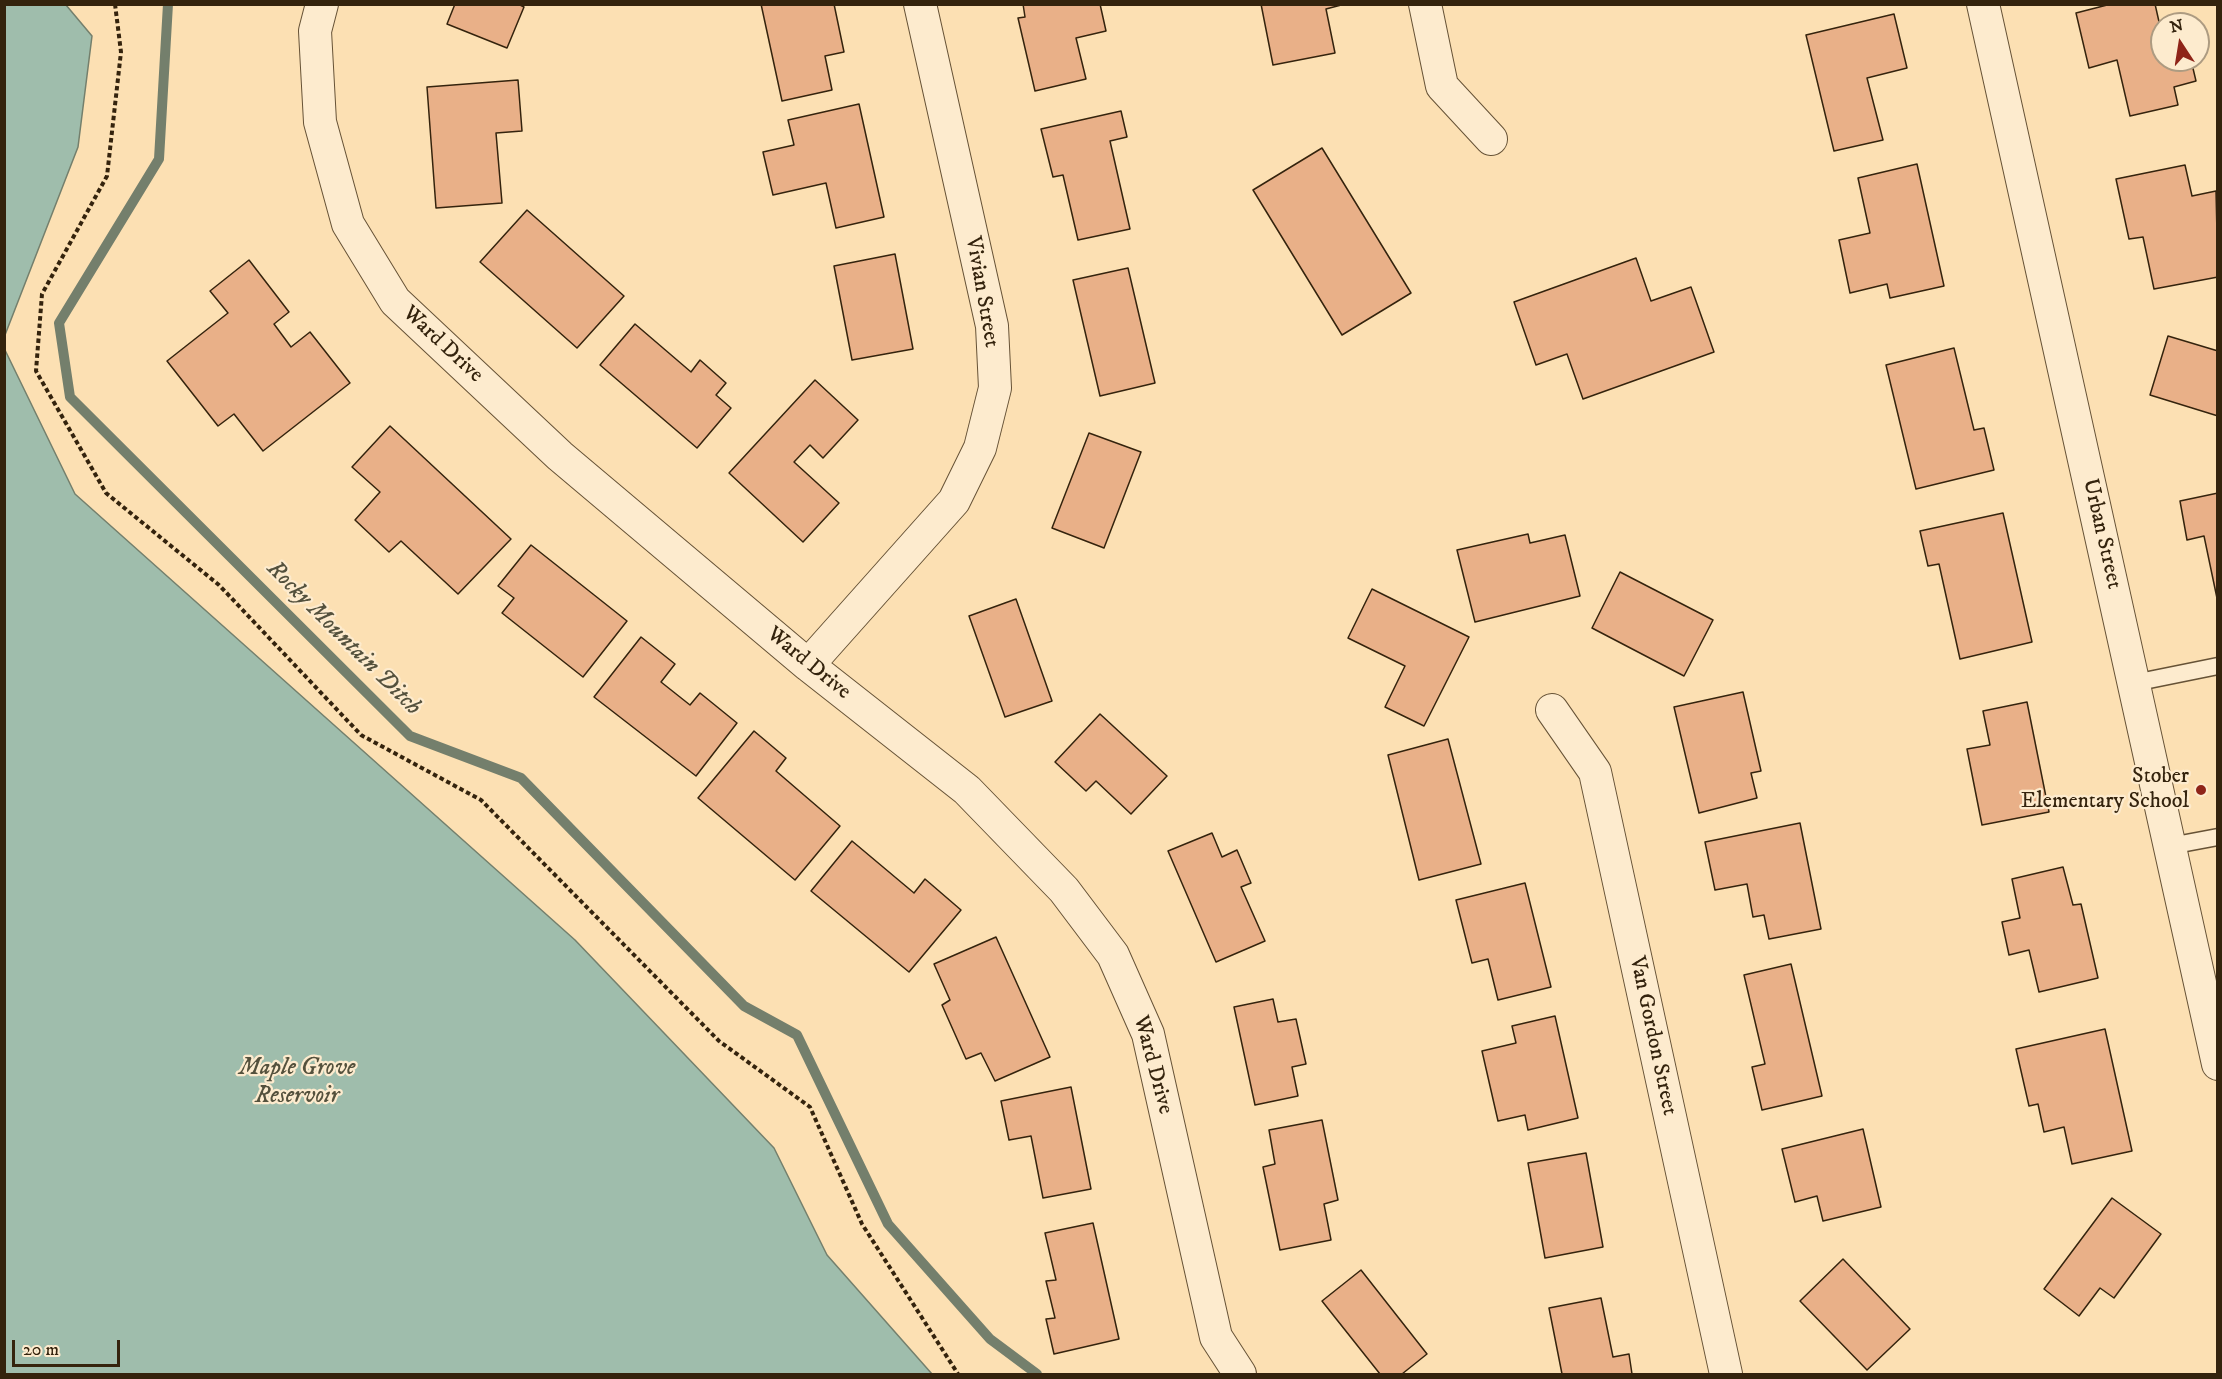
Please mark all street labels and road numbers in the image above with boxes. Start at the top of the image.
street label: Vivian Street [958,234,1004,350]
street label: Ward Drive [396,301,488,389]
street label: Urban Street [2075,476,2127,592]
street label: Ward Drive [760,622,856,706]
street label: Van Gordon Street [1622,954,1682,1118]
street label: Ward Drive [1126,1013,1178,1117]

